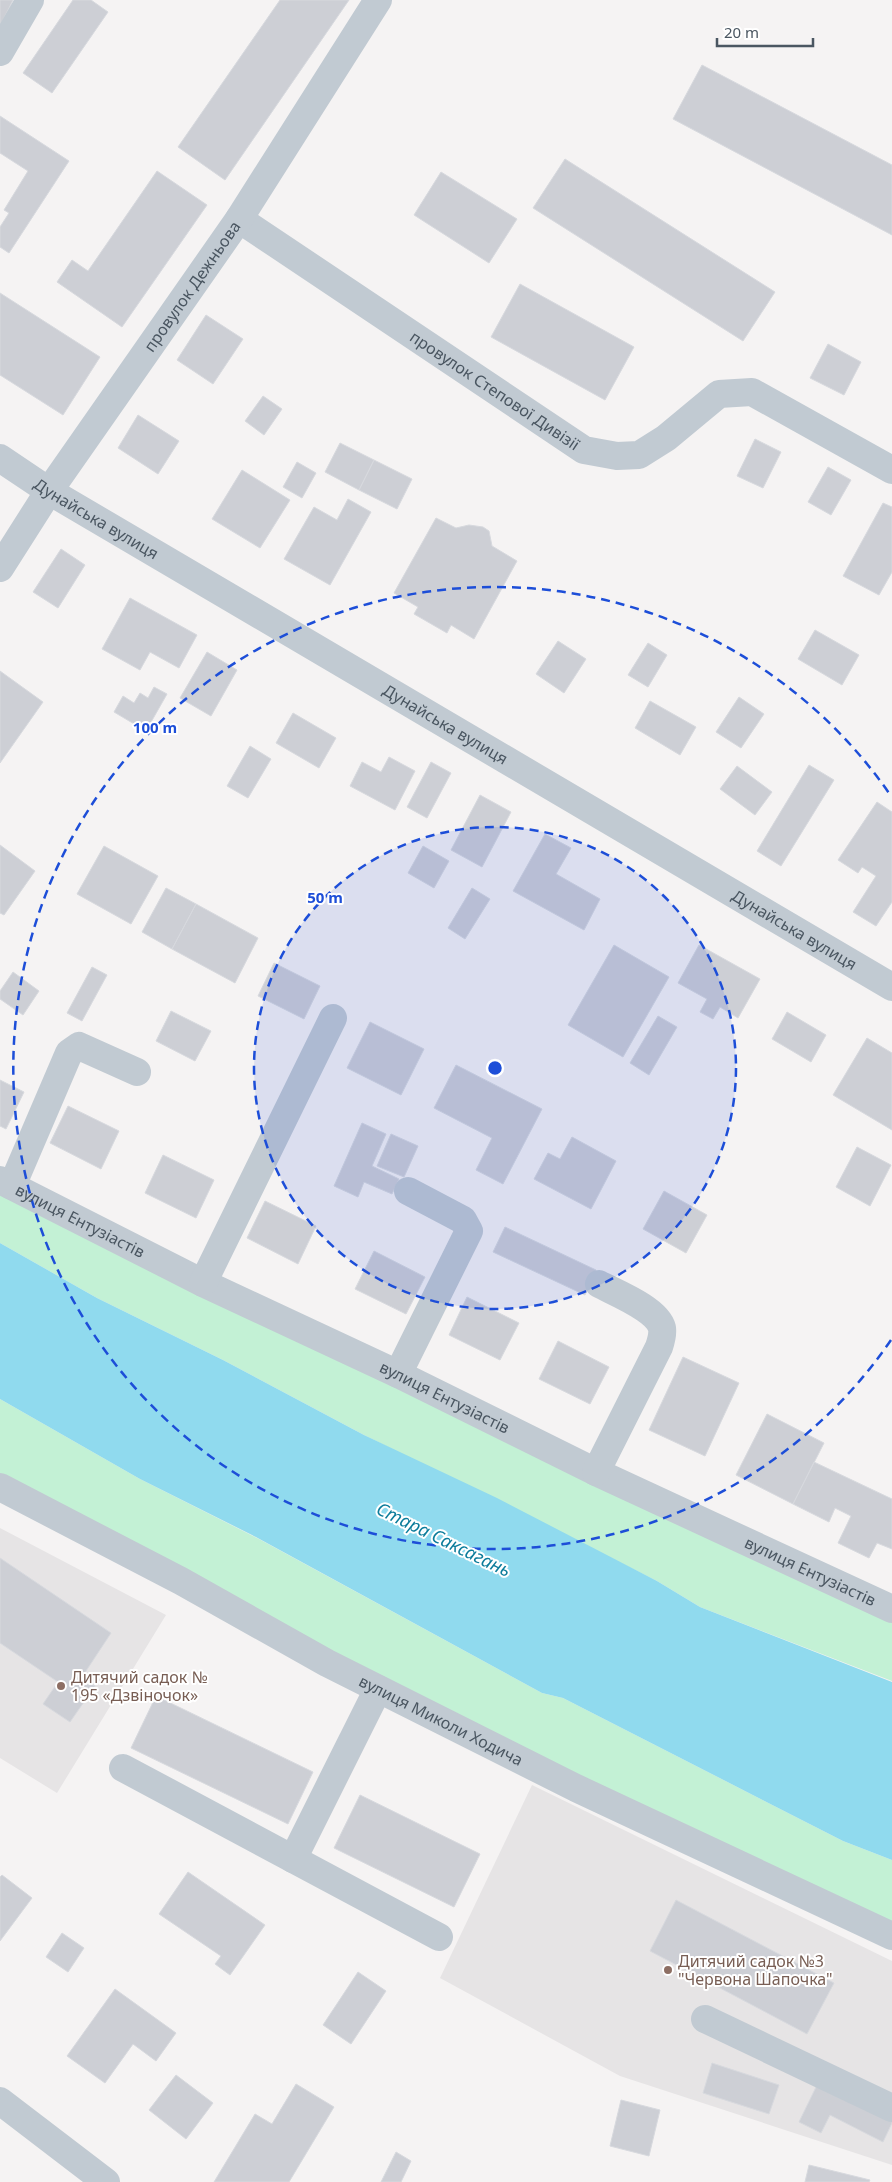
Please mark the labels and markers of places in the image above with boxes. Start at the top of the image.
centre of rings [486,1059,504,1077]
place label: Дитячий садок № 195 «Дзвіночок» [71,1666,208,1706]
marker: Дитячий садок № 195 «Дзвіночок» [55,1680,67,1692]
place label: Дитячий садок №3 "Червона Шапочка" [678,1950,833,1990]
marker: Дитячий садок №3 "Червона Шапочка" [662,1964,674,1976]

